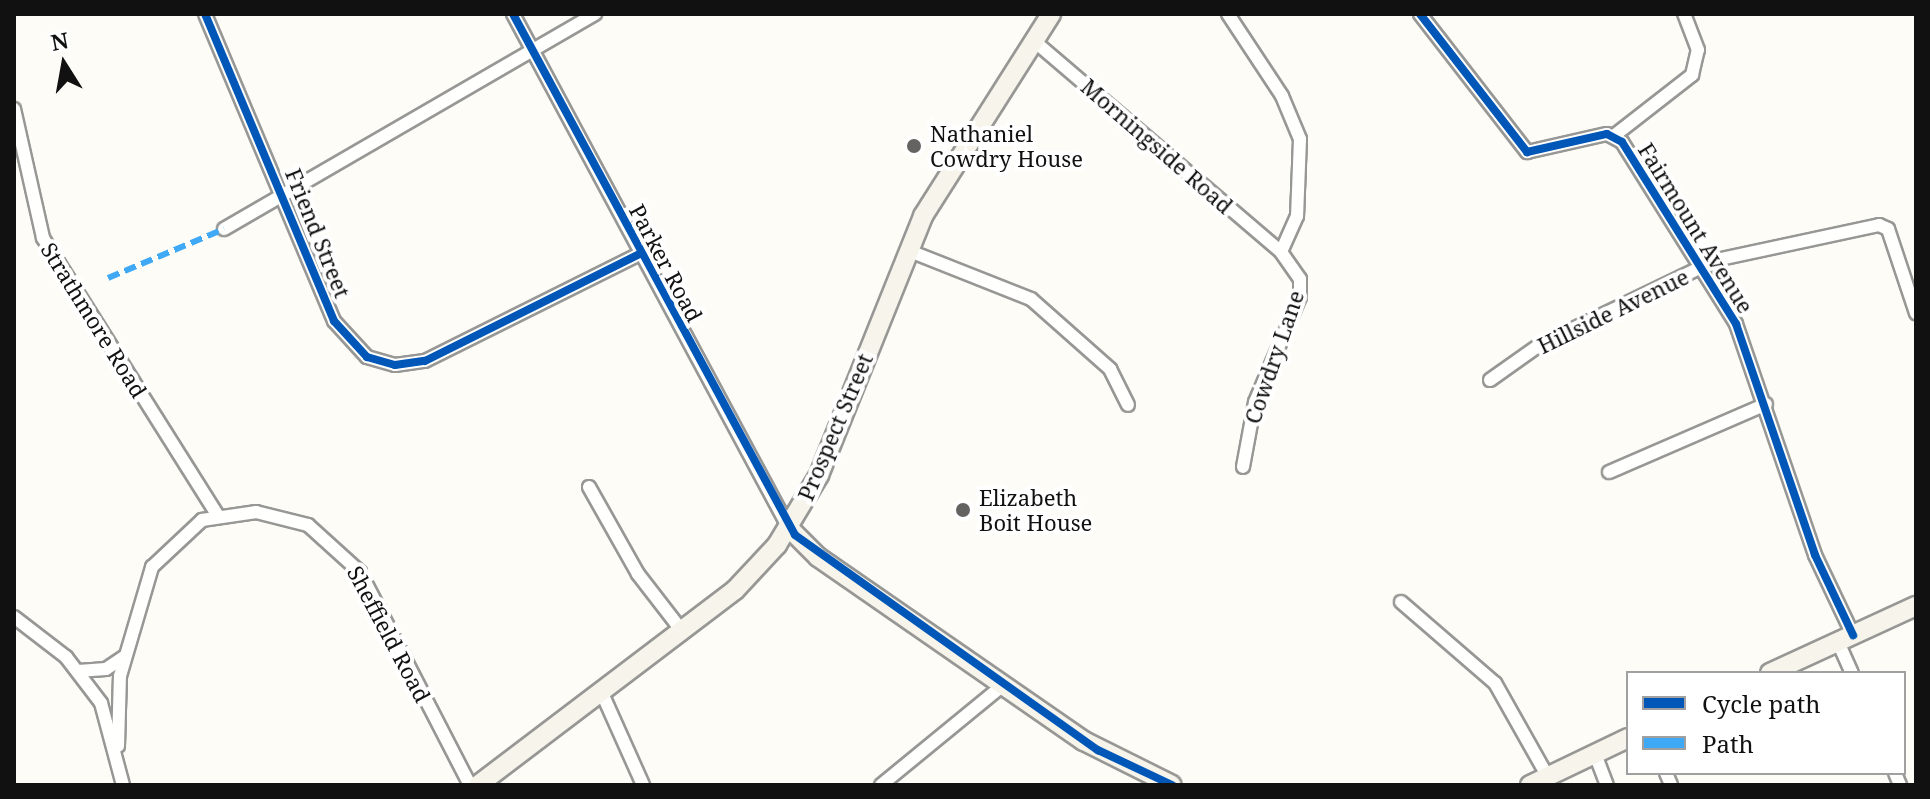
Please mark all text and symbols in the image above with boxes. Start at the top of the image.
north arrow [24,24,104,104]
text: N [48,24,71,57]
street label: Morningside Road [1076,73,1238,219]
place label: Nathaniel Cowdry House [930,120,1083,172]
marker: Nathaniel Cowdry House [905,137,923,155]
street label: Fairmount Avenue [1633,138,1759,318]
street label: Friend Street [280,165,356,301]
street label: Parker Road [624,200,708,326]
street label: Strathmore Road [36,237,152,403]
street label: Hillside Avenue [1533,263,1693,359]
street label: Cowdry Lane [1239,287,1309,427]
street label: Prospect Street [792,349,878,505]
place label: Elizabeth Boit House [979,484,1092,536]
marker: Elizabeth Boit House [954,501,972,519]
street label: Sheffield Road [342,561,436,707]
legend [1626,671,1906,775]
text: Cycle path [1702,687,1821,720]
text: Path [1702,727,1754,760]

